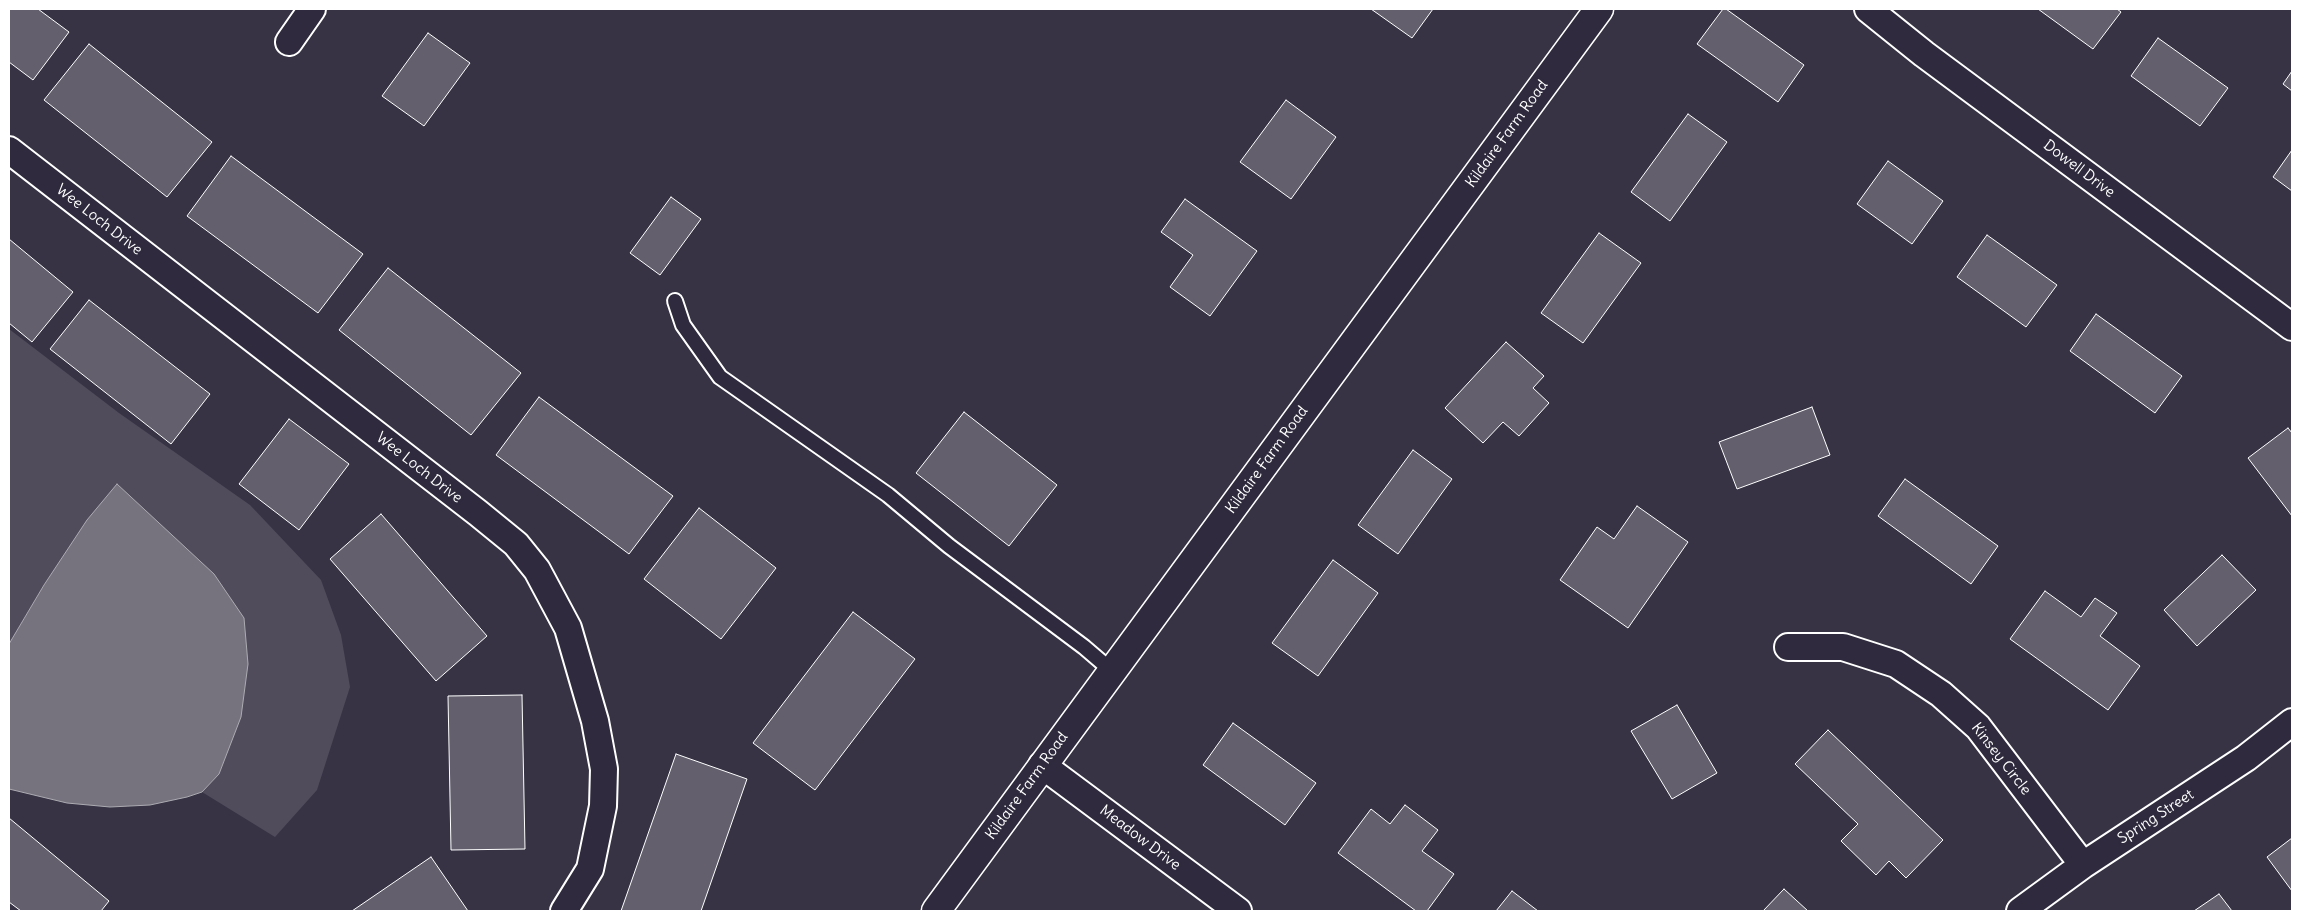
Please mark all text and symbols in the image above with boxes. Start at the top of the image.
street label: Kildaire Farm Road [1462,77,1552,191]
street label: Dowell Drive [2040,136,2118,202]
street label: Wee Loch Drive [52,181,146,259]
street label: Kildaire Farm Road [1222,403,1312,517]
street label: Wee Loch Drive [372,429,466,507]
street label: Kinsey Circle [1967,719,2035,799]
street label: Kildaire Farm Road [982,729,1072,843]
street label: Spring Street [2115,786,2197,848]
street label: Meadow Drive [1096,802,1184,874]

